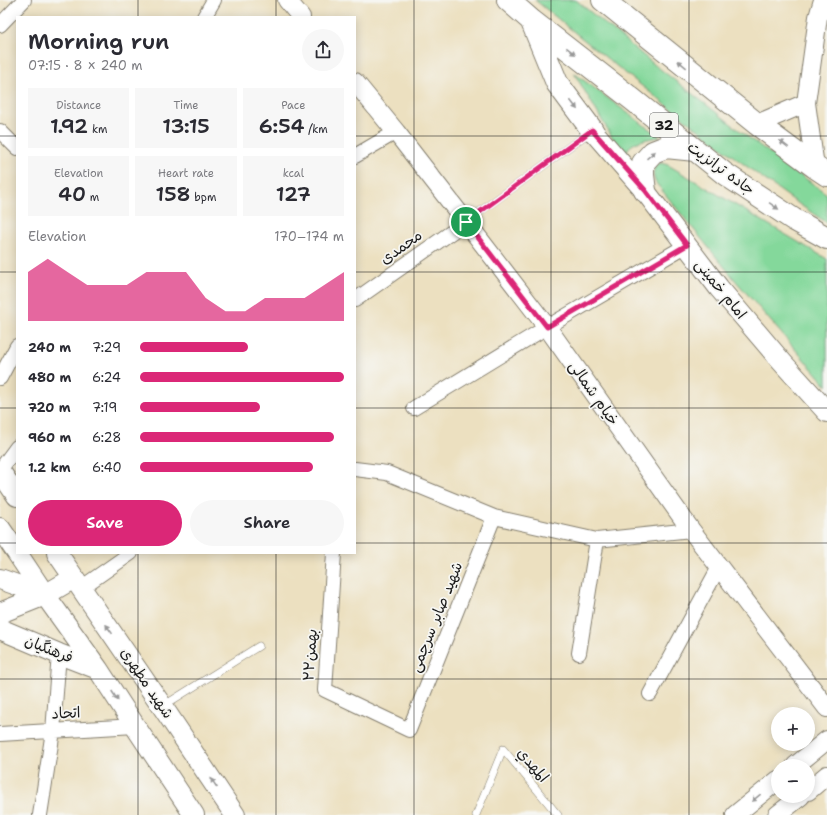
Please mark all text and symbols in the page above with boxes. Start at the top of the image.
text: Morning run [28,27,169,56]
button: share [302,29,344,71]
one-way arrow [565,47,576,55]
text: 07:15 · 8 × 240 m [28,57,142,74]
one-way arrow [676,59,687,68]
text: Distance [56,98,101,113]
text: Time [173,98,199,113]
text: Pace [281,98,305,113]
one-way arrow [570,100,578,111]
text: 1.92 [50,113,88,139]
text: 13:15 [162,113,210,139]
text: 6:54 [259,113,304,139]
road number: 32 [650,113,678,137]
text: km [88,122,107,137]
text: /km [304,122,328,137]
street label: جاده ترانزیت [683,137,759,199]
one-way arrow [779,140,789,148]
one-way arrow [646,151,656,160]
text: Elevation [54,166,103,181]
text: Heart rate [158,166,214,181]
text: kcal [283,166,304,181]
text: 40 [58,181,86,207]
text: 158 [156,181,191,207]
text: 127 [276,181,311,207]
text: m [86,190,99,205]
text: bpm [191,190,216,205]
one-way arrow [769,202,779,210]
pin [449,205,483,239]
icon: arrive [455,211,477,233]
street label: محمدی [376,225,426,269]
text: Elevation [28,228,86,245]
text: 170–174 m [274,228,344,245]
street label: امام خمینی [690,255,751,324]
text: 240 m [28,339,71,356]
text: 7:29 [92,339,121,356]
street label: خیام شمالی [564,357,624,430]
text: 480 m [28,369,71,386]
text: 6:24 [92,369,121,386]
text: 720 m [28,399,71,416]
text: 7:19 [92,399,117,416]
text: 960 m [28,429,71,446]
text: 6:28 [92,429,121,446]
text: 1.2 km [28,459,71,476]
text: 6:40 [92,459,122,476]
button: Save [28,500,182,546]
button: Share [190,500,344,546]
street label: شهید صابر سرچمی [405,559,467,675]
one-way arrow [105,624,113,634]
street label: ۲۲بهمن [298,628,322,682]
street label: فرهنگیان [22,630,76,668]
street label: شهید مطهری [116,644,178,722]
one-way arrow [112,690,119,702]
street label: اتحاد [51,702,81,724]
map controls [771,707,815,803]
button: + [771,707,815,751]
street label: المهدي [512,743,553,787]
button: − [771,759,815,803]
one-way arrow [210,777,218,788]
one-way arrow [751,793,762,802]

